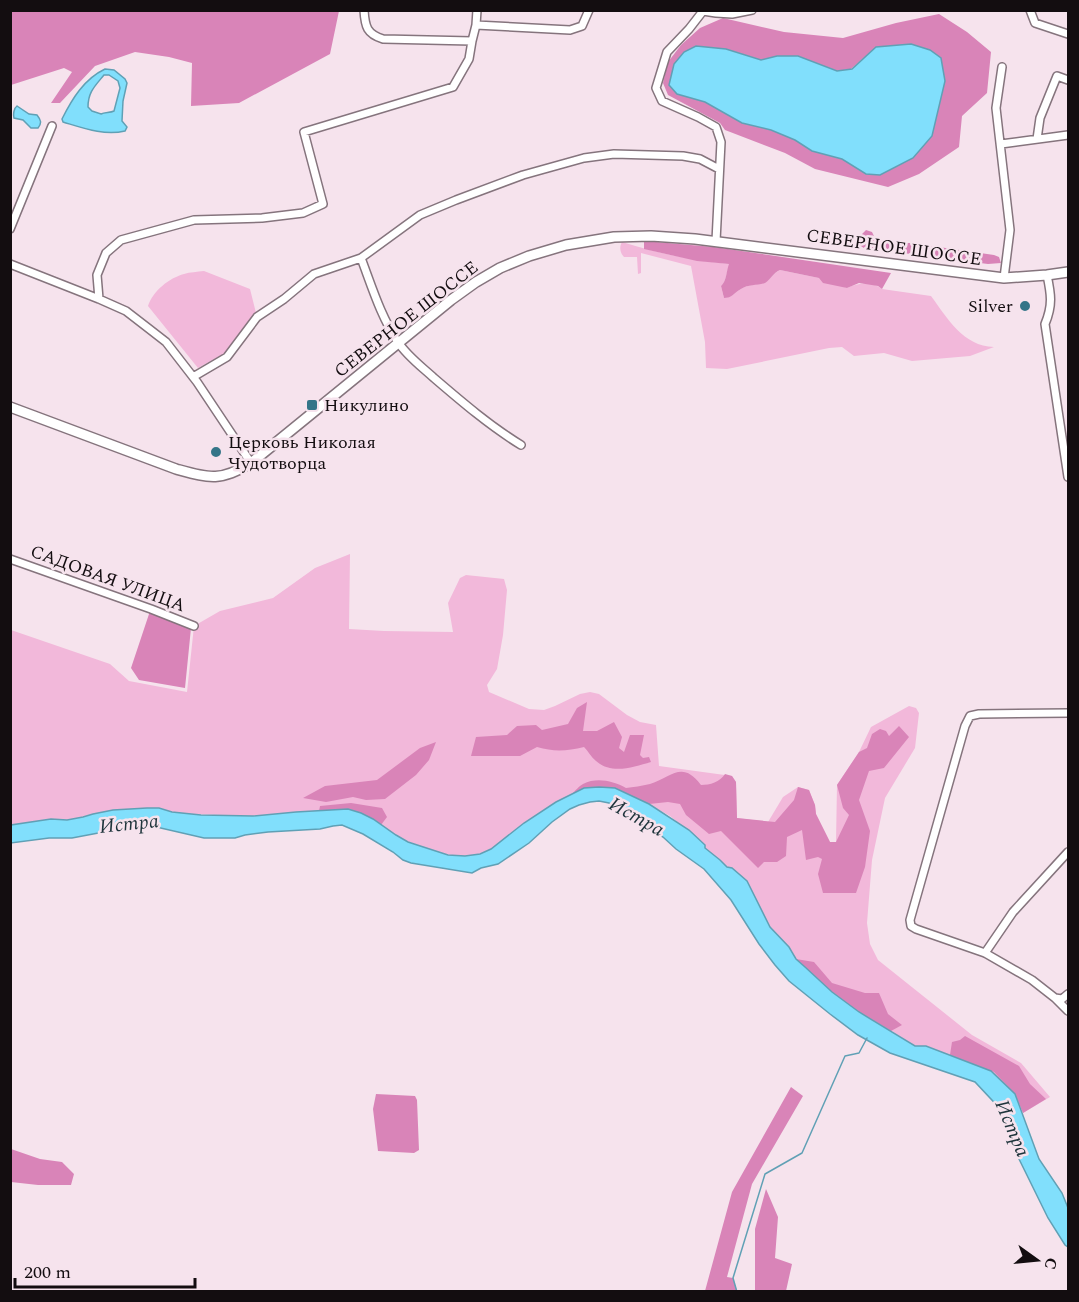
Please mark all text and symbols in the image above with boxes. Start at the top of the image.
street label: СЕВЕРНОЕ ШОССЕ [805,222,983,273]
street label: СЕВЕРНОЕ ШОССЕ [328,254,484,384]
place label: Silver [968,293,1013,320]
marker: Silver [1018,299,1032,313]
place label: Никулино [324,392,409,419]
marker: Никулино [305,398,319,412]
place label: Церковь Николая Чудотворца [228,429,376,477]
marker: Церковь Николая Чудотворца [209,445,223,459]
street label: САДОВАЯ УЛИЦА [27,538,189,619]
water label: Истра [603,789,670,844]
water label: Истра [98,806,160,842]
water label: Истра [987,1095,1038,1162]
north arrow [1007,1230,1067,1290]
scale bar [15,1251,195,1289]
text: С [1037,1255,1064,1272]
text: 200 m [24,1259,71,1286]

